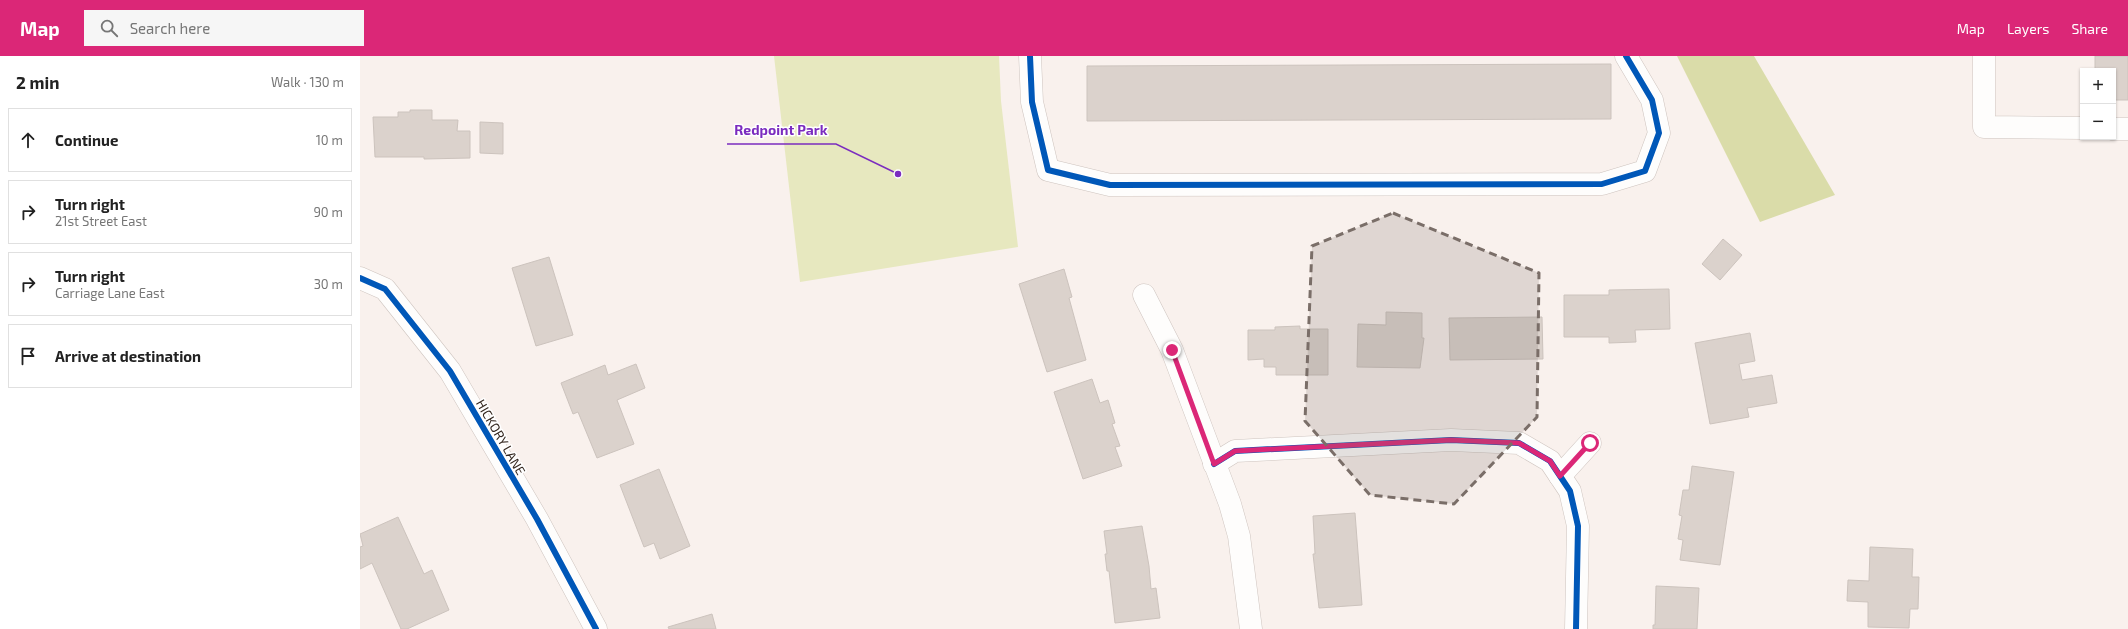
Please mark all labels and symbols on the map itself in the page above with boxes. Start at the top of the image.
callout: Redpoint Park [727,118,836,144]
text: Redpoint Park [734,121,828,138]
route end [1163,341,1181,359]
street label: HICKORY LANE [473,396,529,478]
route start [1581,434,1599,452]

